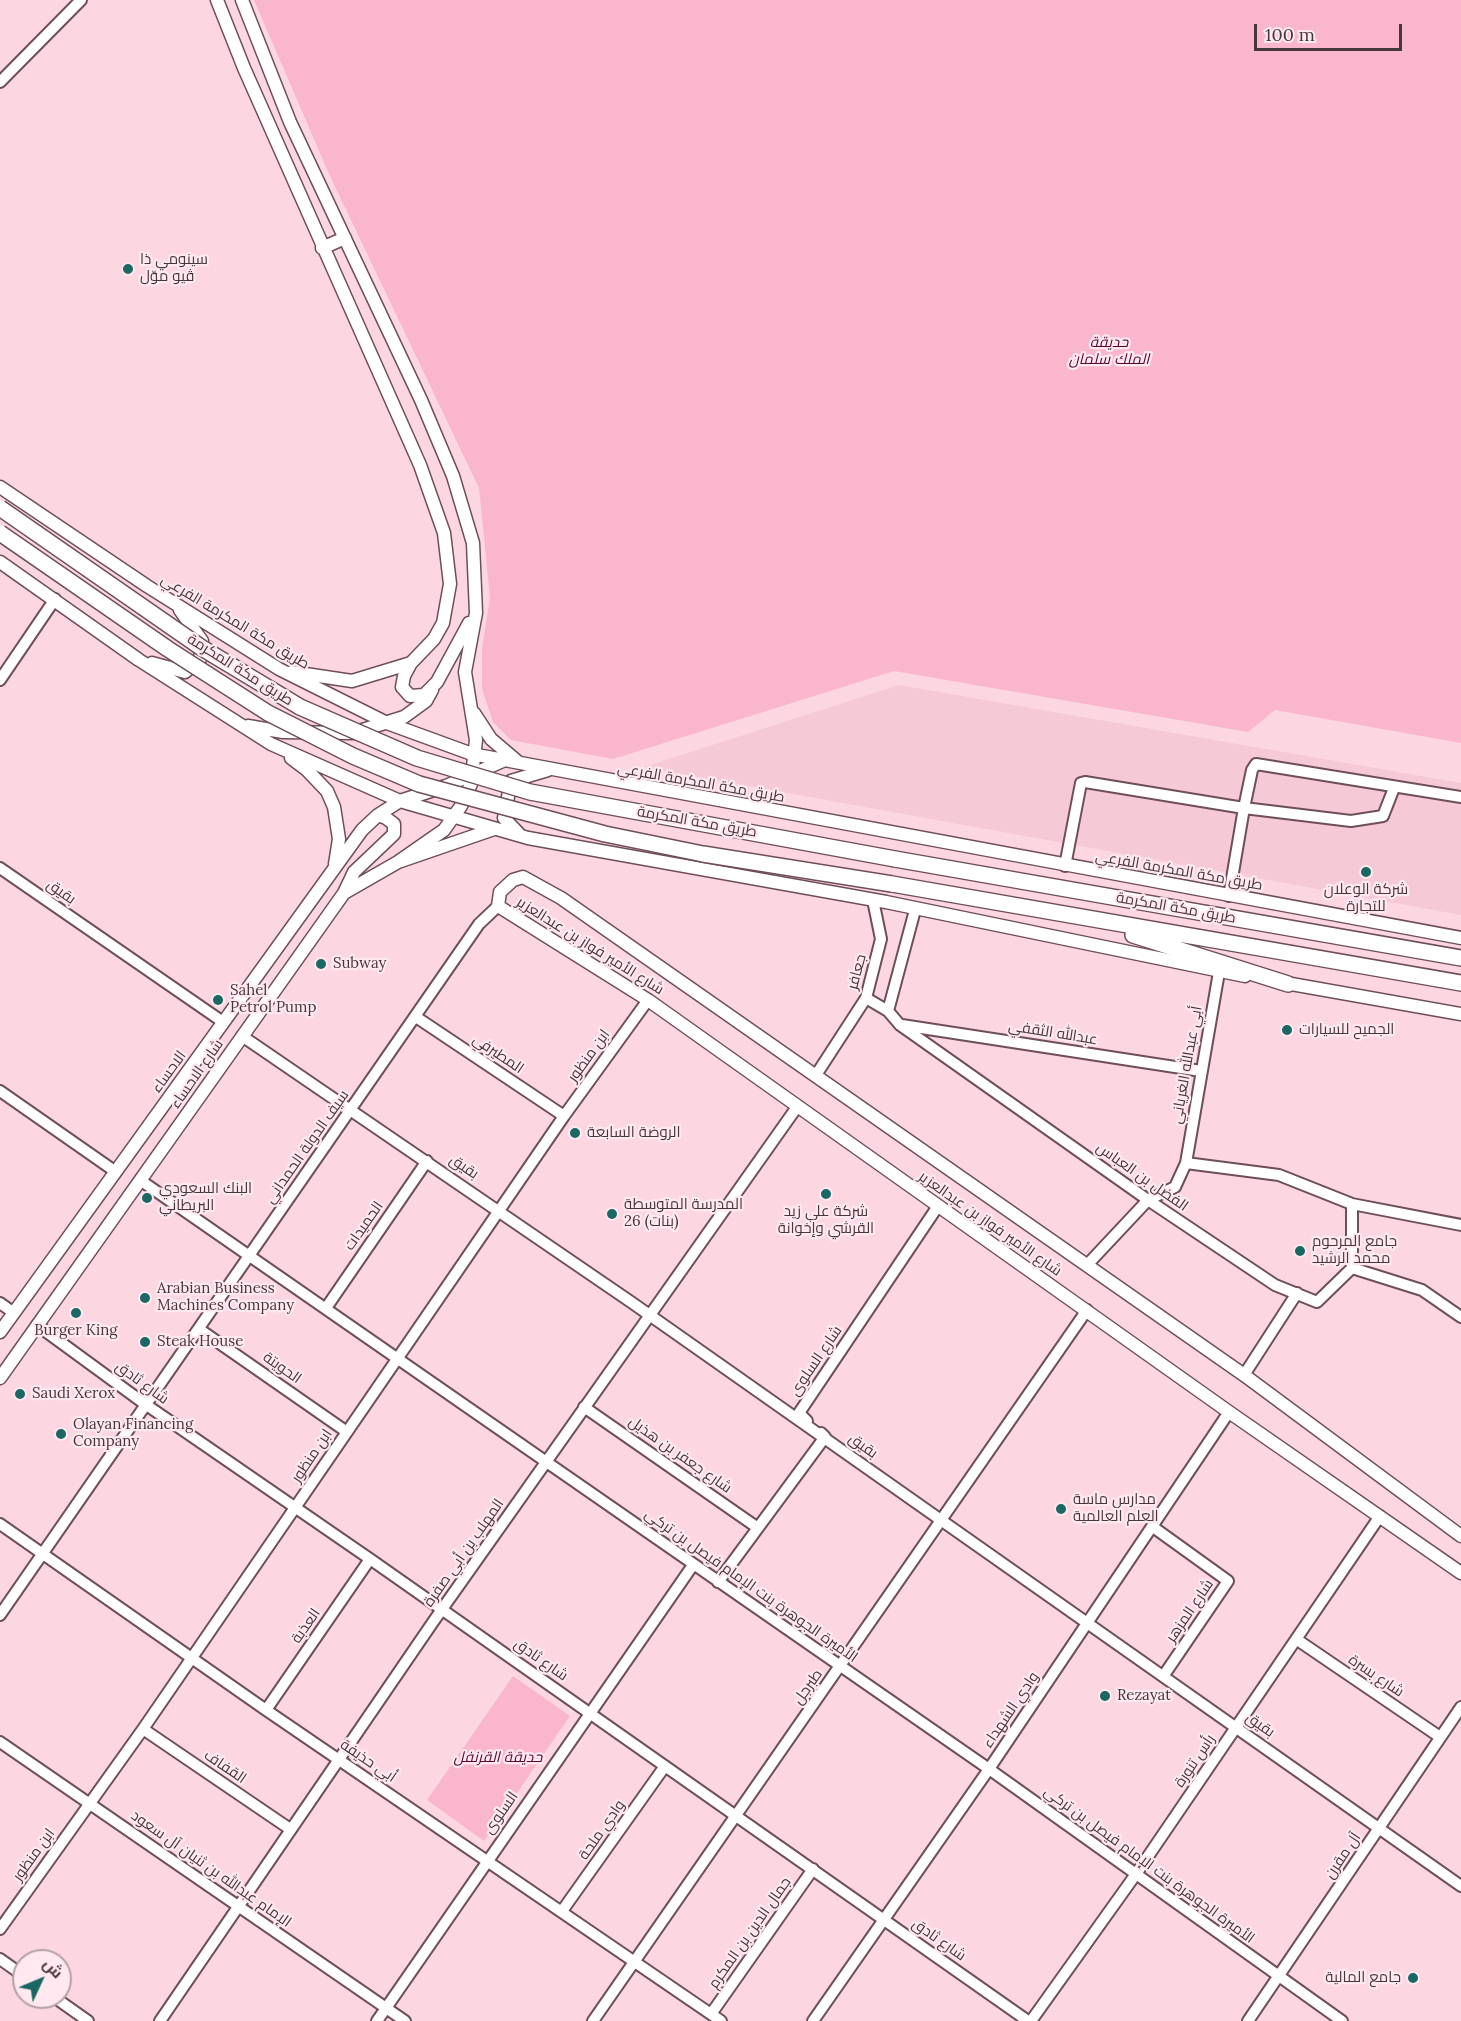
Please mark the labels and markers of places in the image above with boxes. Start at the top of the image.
place label: سينومي ذا ڤيو موّل [140,251,208,286]
marker: سينومي ذا ڤيو موّل [121,262,135,276]
marker: شركة الوعلان للتجارة [1359,865,1373,879]
place label: شركة الوعلان للتجارة [1324,881,1408,916]
place label: Subway [333,955,386,973]
marker: Subway [314,957,328,971]
place label: Sahel Petrol Pump [230,982,316,1017]
marker: Sahel Petrol Pump [211,993,225,1007]
place label: الجميح للسيارات [1299,1021,1394,1039]
marker: الجميح للسيارات [1280,1023,1294,1037]
place label: الروضة السابعة [587,1124,680,1142]
marker: الروضة السابعة [568,1126,582,1140]
place label: البنك السعودي البريطاني [159,1180,252,1215]
marker: شركة علي زيد القرشي وإخوانة [819,1187,833,1201]
marker: البنك السعودي البريطاني [140,1191,154,1205]
place label: المدرسة المتوسطة 26 (بنات) [624,1196,743,1231]
place label: شركة علي زيد القرشي وإخوانة [778,1203,874,1238]
marker: المدرسة المتوسطة 26 (بنات) [605,1207,619,1221]
place label: جامع المرحوم محمد الرشيد [1312,1233,1397,1268]
marker: جامع المرحوم محمد الرشيد [1293,1244,1307,1258]
place label: Arabian Business Machines Company [157,1280,294,1315]
marker: Arabian Business Machines Company [138,1291,152,1305]
marker: Burger King [69,1306,83,1320]
place label: Burger King [34,1322,118,1340]
place label: Steak House [157,1333,243,1351]
marker: Steak House [138,1335,152,1349]
place label: Saudi Xerox [32,1385,115,1403]
marker: Saudi Xerox [13,1387,27,1401]
place label: Olayan Financing Company [73,1416,193,1451]
marker: Olayan Financing Company [54,1427,68,1441]
place label: مدارس ماسة العلم العالمية [1073,1491,1159,1526]
marker: مدارس ماسة العلم العالمية [1054,1502,1068,1516]
place label: Rezayat [1117,1687,1171,1705]
marker: Rezayat [1098,1689,1112,1703]
place label: جامع المالية [1325,1969,1401,1987]
marker: جامع المالية [1406,1971,1420,1985]

